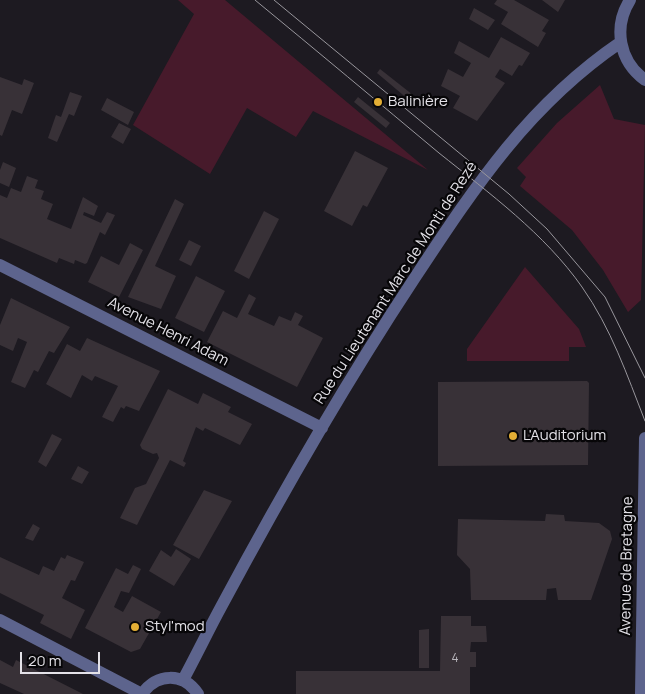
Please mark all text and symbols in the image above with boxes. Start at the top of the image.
place label: Balinière [388,93,448,111]
marker: Balinière [372,96,384,108]
street label: Rue du Lieutenant Marc de Monti de Rezé [311,158,481,408]
street label: Avenue Henri Adam [104,294,232,370]
place label: L'Auditorium [523,427,606,445]
marker: L'Auditorium [507,430,519,442]
street label: Avenue de Bretagne [617,496,637,636]
place label: Styl'mod [145,618,205,636]
marker: Styl'mod [129,621,141,633]
scale bar [22,642,102,674]
text: 20 m [28,650,61,671]
house number: 4 [451,652,459,666]

